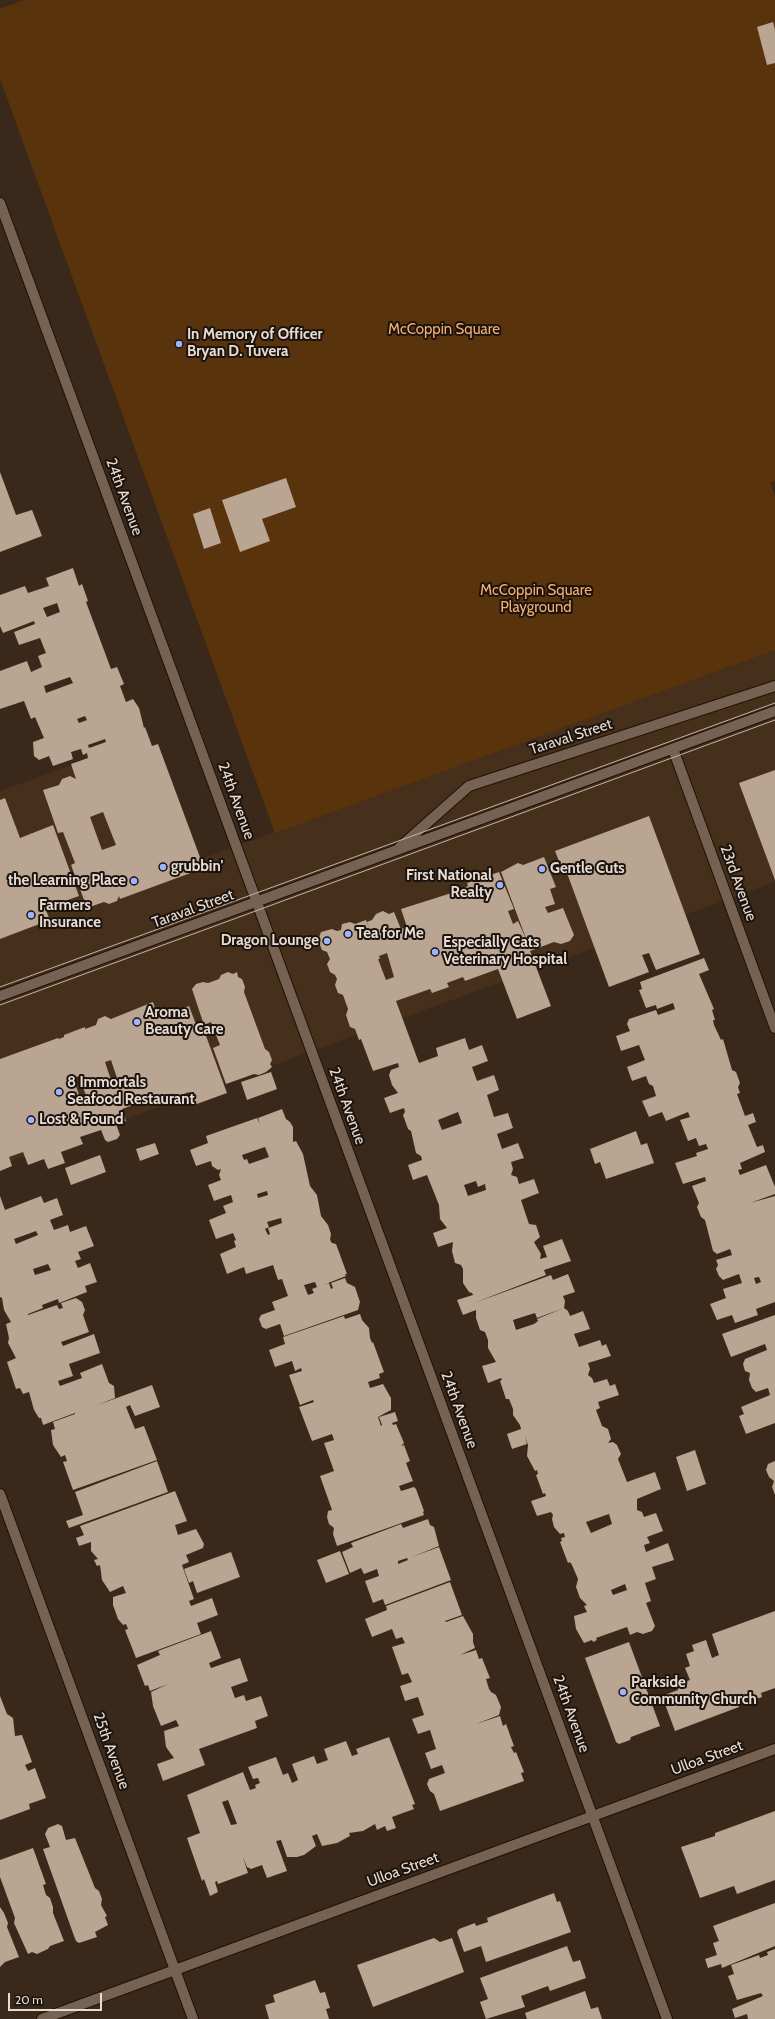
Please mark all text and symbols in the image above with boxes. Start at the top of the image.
park label: McCoppin Square [388,321,500,339]
place label: In Memory of Officer Bryan D. Tuvera [187,326,322,361]
marker: In Memory of Officer Bryan D. Tuvera [174,339,184,349]
street label: 24th Avenue [102,456,146,538]
park label: McCoppin Square Playground [480,582,592,617]
street label: Taraval Street [527,715,615,759]
street label: 24th Avenue [214,760,258,842]
street label: 23rd Avenue [716,842,760,924]
place label: grubbin' [171,858,223,876]
place label: Gentle Cuts [550,860,625,878]
marker: grubbin' [158,862,168,872]
marker: Gentle Cuts [537,864,547,874]
place label: First National Realty [406,867,492,902]
place label: the Learning Place [8,872,126,890]
marker: the Learning Place [129,876,139,886]
marker: First National Realty [495,880,505,890]
street label: Taraval Street [150,886,236,932]
place label: Farmers Insurance [39,897,101,932]
marker: Farmers Insurance [26,910,36,920]
place label: Tea for Me [356,925,424,943]
marker: Tea for Me [343,929,353,939]
place label: Dragon Lounge [221,932,319,950]
place label: Especially Cats Veterinary Hospital [443,934,567,969]
marker: Dragon Lounge [322,936,332,946]
marker: Especially Cats Veterinary Hospital [430,947,440,957]
place label: Aroma Beauty Care [145,1004,224,1039]
marker: Aroma Beauty Care [132,1017,142,1027]
street label: 24th Avenue [325,1065,369,1147]
place label: 8 Immortals Seafood Restaurant [67,1074,195,1109]
marker: 8 Immortals Seafood Restaurant [54,1087,64,1097]
place label: Lost & Found [39,1111,124,1129]
marker: Lost & Found [26,1115,36,1125]
street label: 24th Avenue [437,1369,481,1451]
street label: 24th Avenue [549,1673,593,1755]
place label: Parkside Community Church [631,1674,757,1709]
marker: Parkside Community Church [618,1687,628,1697]
street label: 25th Avenue [89,1710,133,1792]
street label: Ulloa Street [669,1737,745,1779]
street label: Ulloa Street [365,1849,441,1891]
scale bar [10,1985,104,2011]
text: 20 m [15,1992,43,2007]

